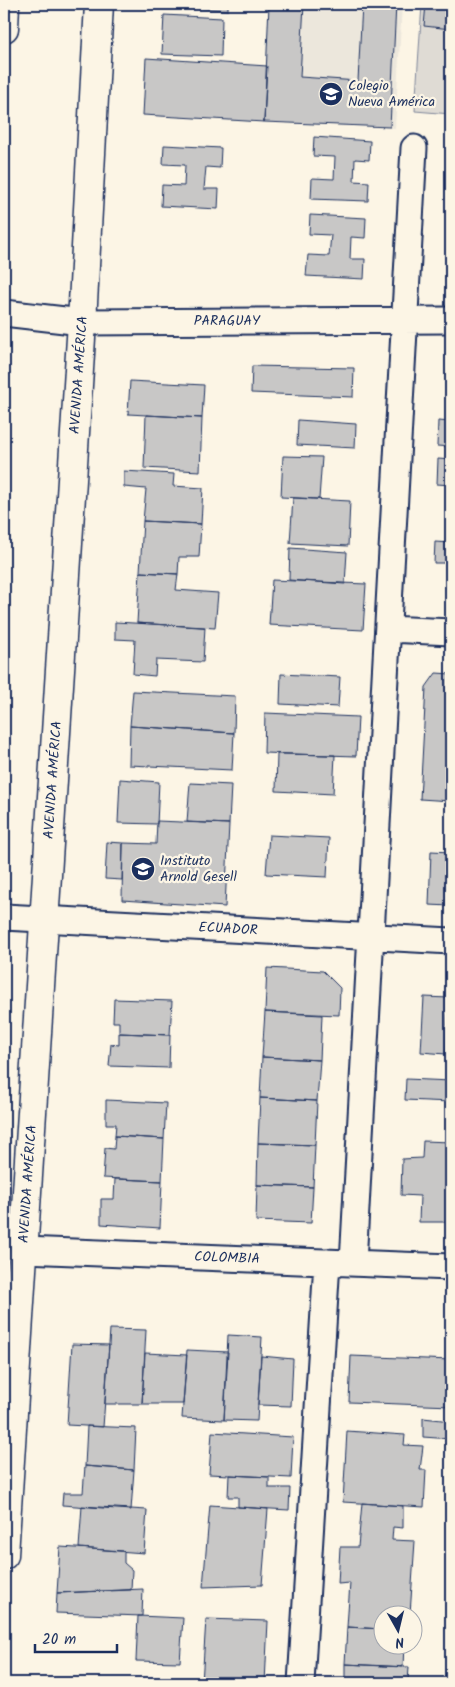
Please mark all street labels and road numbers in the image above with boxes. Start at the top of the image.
street label: PARAGUAY [194,310,261,332]
street label: AVENIDA AMÉRICA [64,315,94,435]
street label: AVENIDA AMÉRICA [38,720,68,840]
street label: ECUADOR [198,916,258,942]
street label: AVENIDA AMÉRICA [13,1124,43,1244]
street label: COLOMBIA [194,1246,260,1270]

